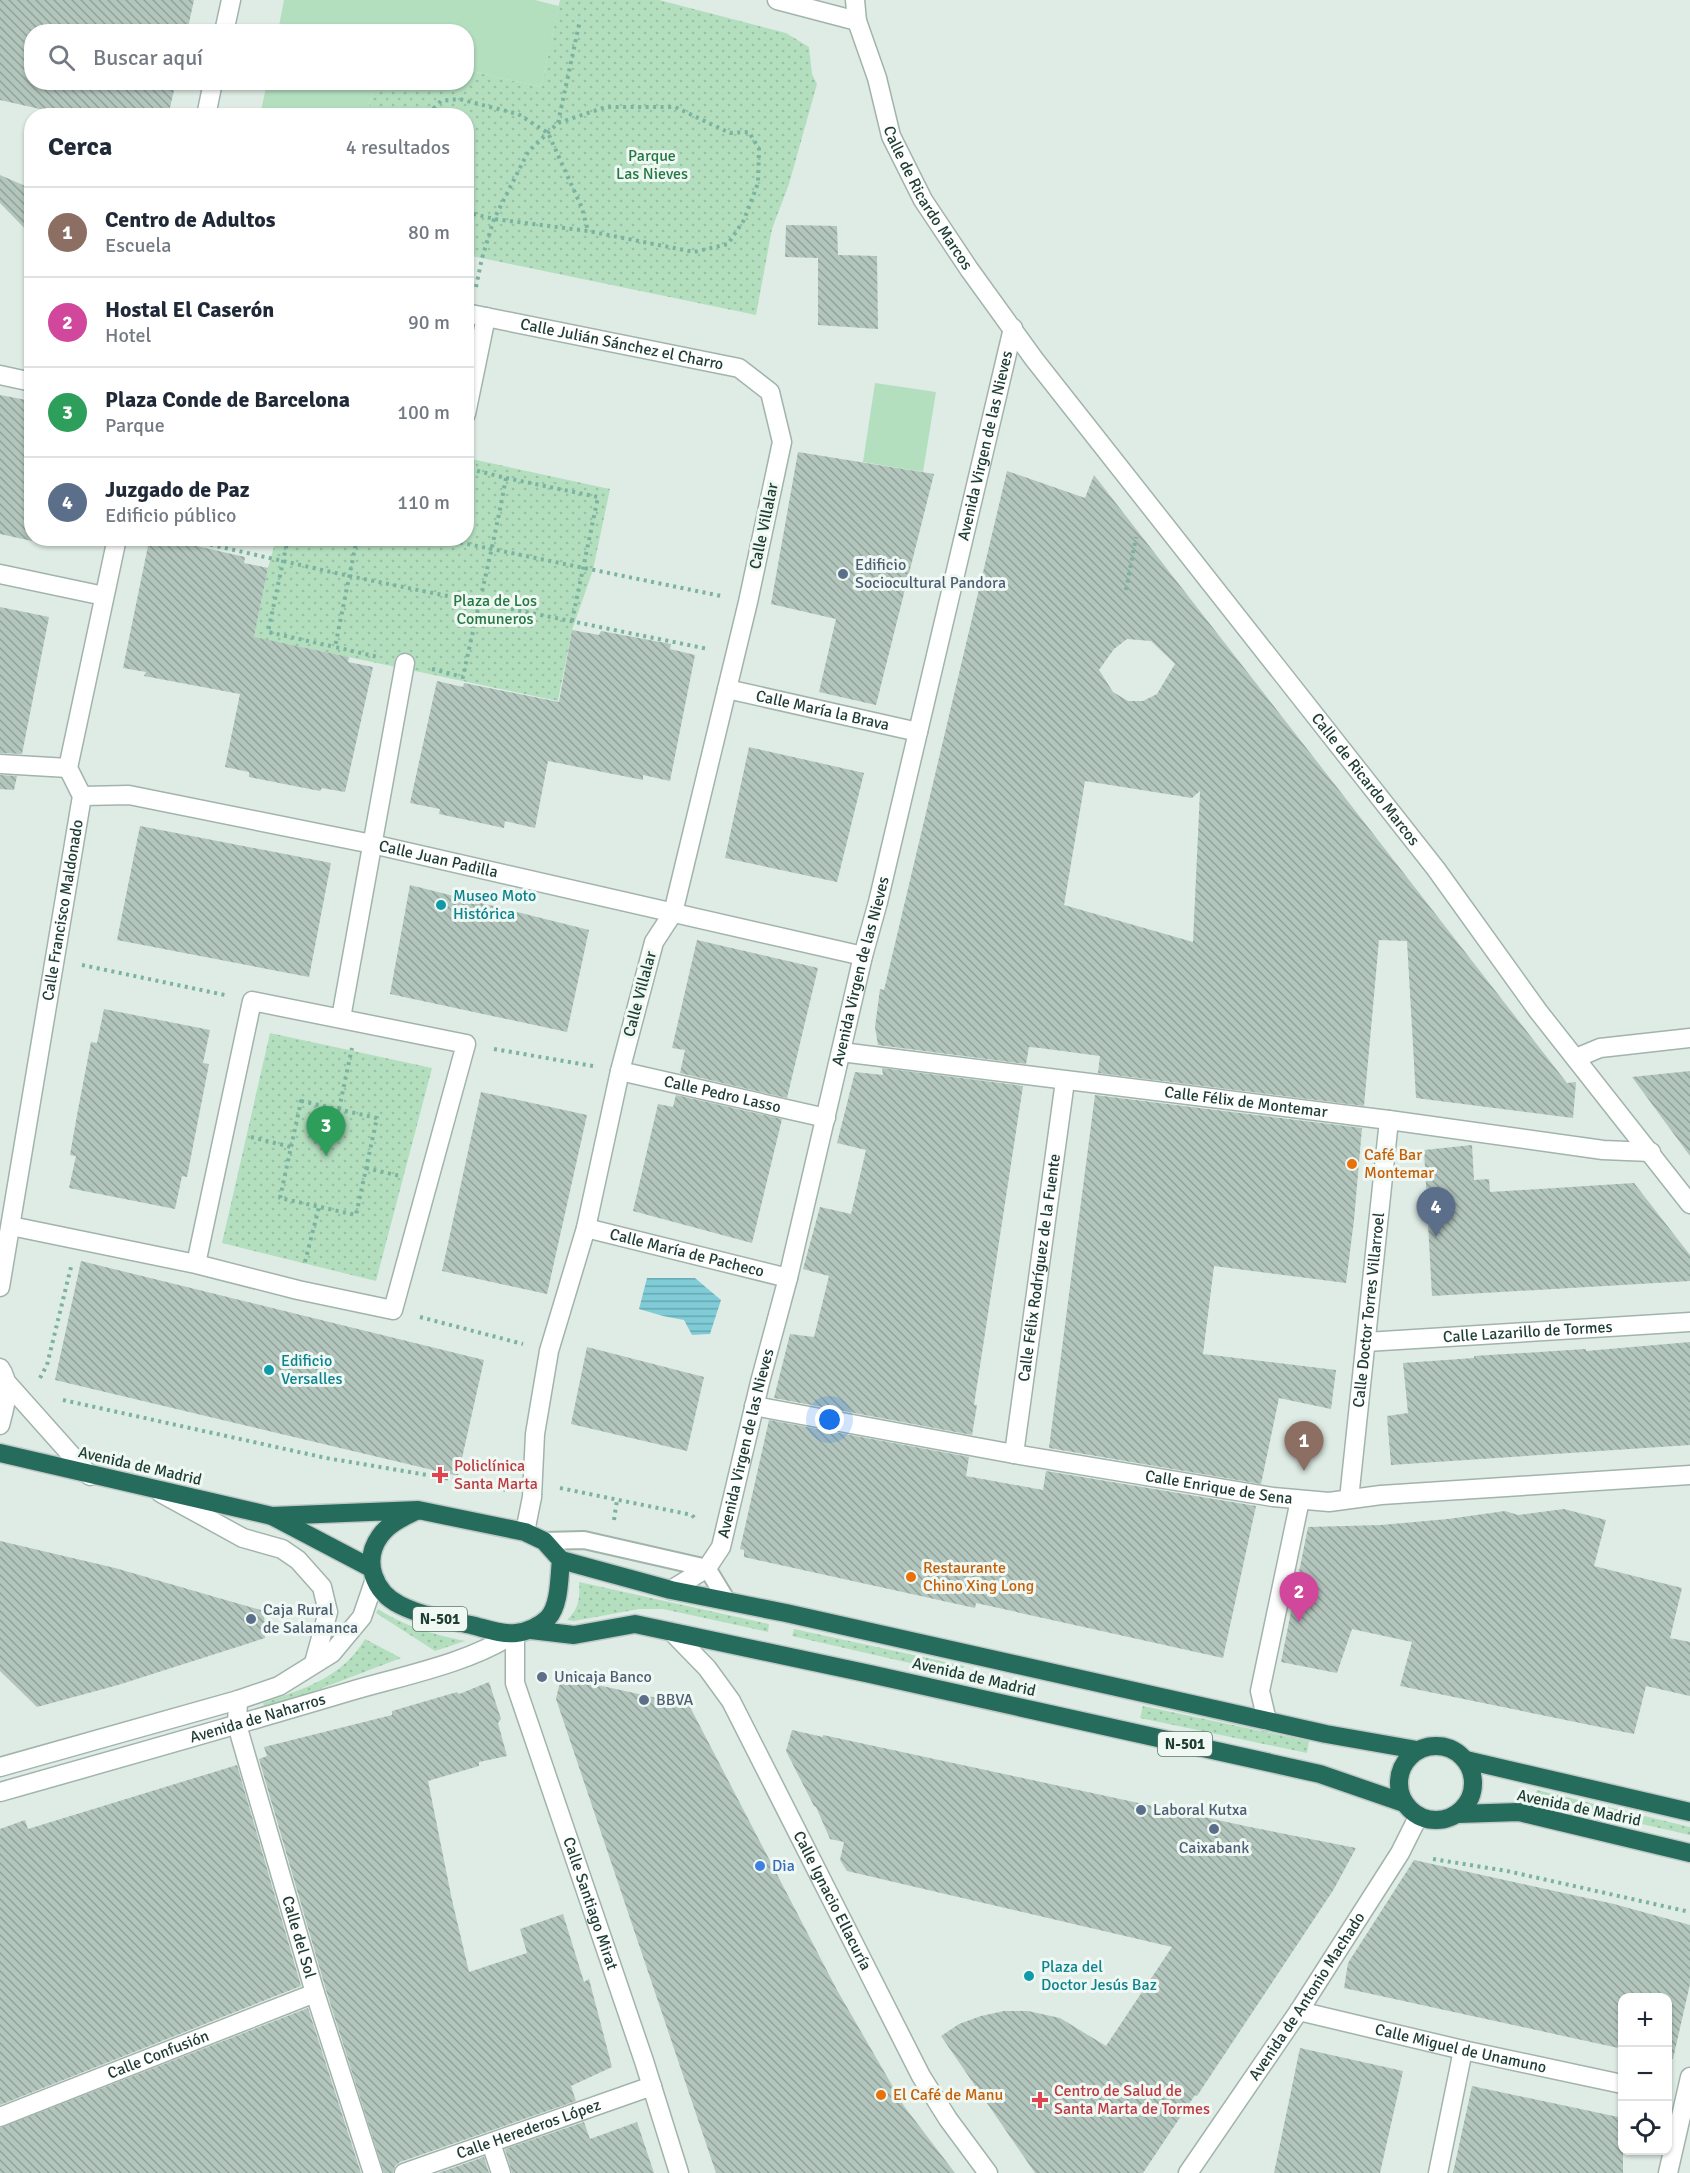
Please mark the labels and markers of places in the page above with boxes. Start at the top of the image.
place label: Edificio Sociocultural Pandora [855,555,1006,593]
marker: Edificio Sociocultural Pandora [836,567,850,581]
place label: Museo Moto Histórica [453,886,536,924]
marker: Museo Moto Histórica [434,898,448,912]
pin: 3 [306,1106,346,1156]
place label: Café Bar Montemar [1364,1145,1434,1183]
marker: Café Bar Montemar [1345,1157,1359,1171]
pin: 4 [1416,1188,1456,1237]
place label: Edificio Versalles [281,1351,342,1389]
marker: Edificio Versalles [262,1363,276,1377]
pin: 1 [1284,1422,1324,1471]
place label: Policlínica Santa Marta [454,1456,538,1494]
marker: Policlínica Santa Marta [431,1466,449,1484]
place label: Restaurante Chino Xing Long [923,1558,1034,1596]
marker: Restaurante Chino Xing Long [904,1570,918,1584]
pin: 2 [1280,1572,1318,1622]
place label: Caja Rural de Salamanca [263,1600,358,1638]
marker: Caja Rural de Salamanca [244,1612,258,1626]
place label: Unicaja Banco [554,1667,652,1687]
marker: Unicaja Banco [535,1670,549,1684]
place label: BBVA [656,1690,694,1710]
marker: BBVA [637,1693,651,1707]
place label: Laboral Kutxa [1153,1800,1247,1820]
marker: Laboral Kutxa [1134,1803,1148,1817]
marker: Caixabank [1207,1822,1221,1836]
place label: Caixabank [1179,1838,1249,1858]
place label: Dia [772,1856,795,1876]
marker: Dia [753,1859,767,1873]
place label: Plaza del Doctor Jesús Baz [1041,1957,1157,1995]
marker: Plaza del Doctor Jesús Baz [1022,1969,1036,1983]
place label: Centro de Salud de Santa Marta de Tormes [1054,2081,1210,2119]
place label: El Café de Manu [893,2085,1003,2105]
marker: El Café de Manu [874,2088,888,2102]
marker: Centro de Salud de Santa Marta de Tormes [1031,2091,1049,2109]

